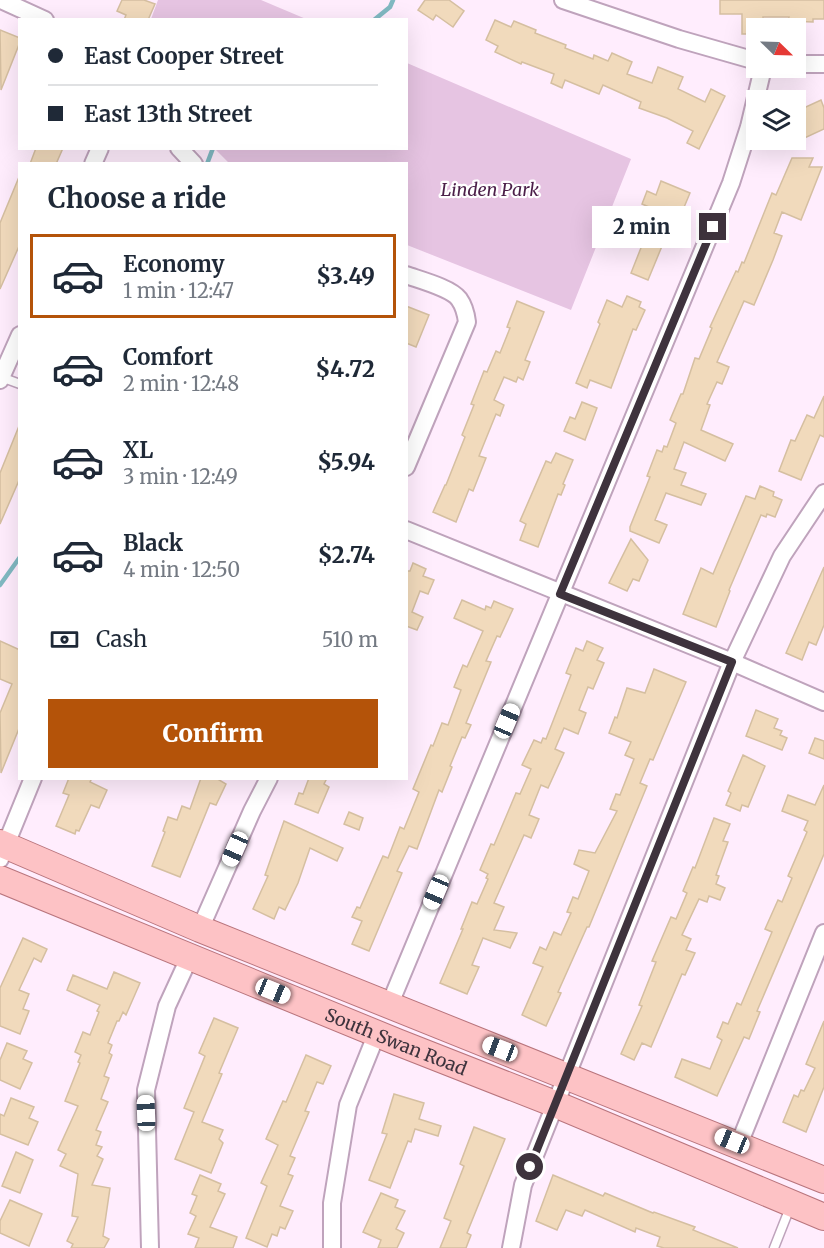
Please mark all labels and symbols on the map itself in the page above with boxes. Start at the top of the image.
north arrow [746,18,806,78]
park label: Linden Park [441,178,539,201]
callout: 2 min [593,206,692,248]
route end [699,213,726,240]
car [492,701,522,741]
car [219,829,251,869]
car [421,872,451,912]
car [253,976,293,1006]
street label: South Swan Road [322,1002,470,1080]
car [480,1034,520,1064]
car [136,1095,156,1131]
car [712,1126,752,1156]
route start [516,1153,543,1180]

